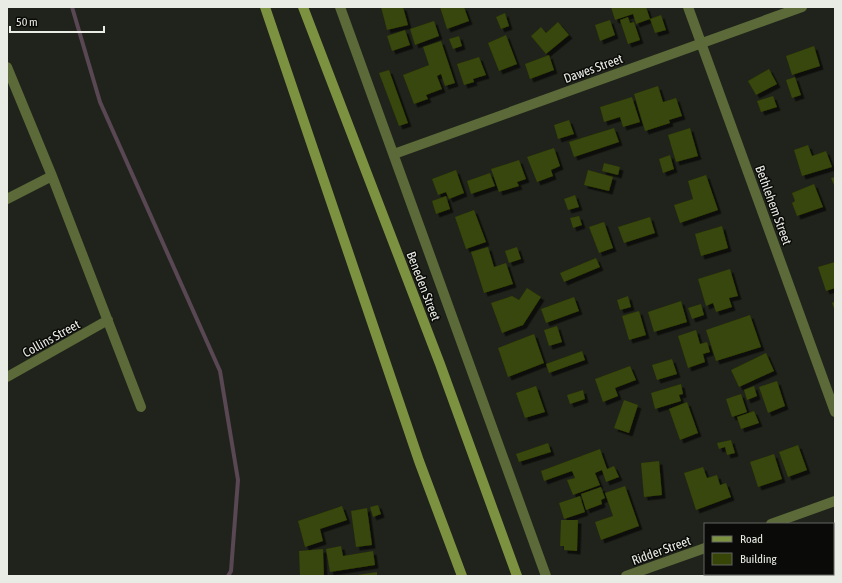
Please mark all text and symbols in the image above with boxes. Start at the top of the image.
scale bar [10,8,104,34]
text: 50 m [16,15,38,29]
street label: Dawes Street [562,51,625,86]
street label: Bethlehem Street [752,164,795,247]
street label: Beneden Street [403,249,444,323]
street label: Collins Street [20,316,83,360]
legend [704,523,834,575]
text: Road [740,532,763,546]
street label: Ridder Street [630,533,693,568]
text: Building [740,552,778,566]

